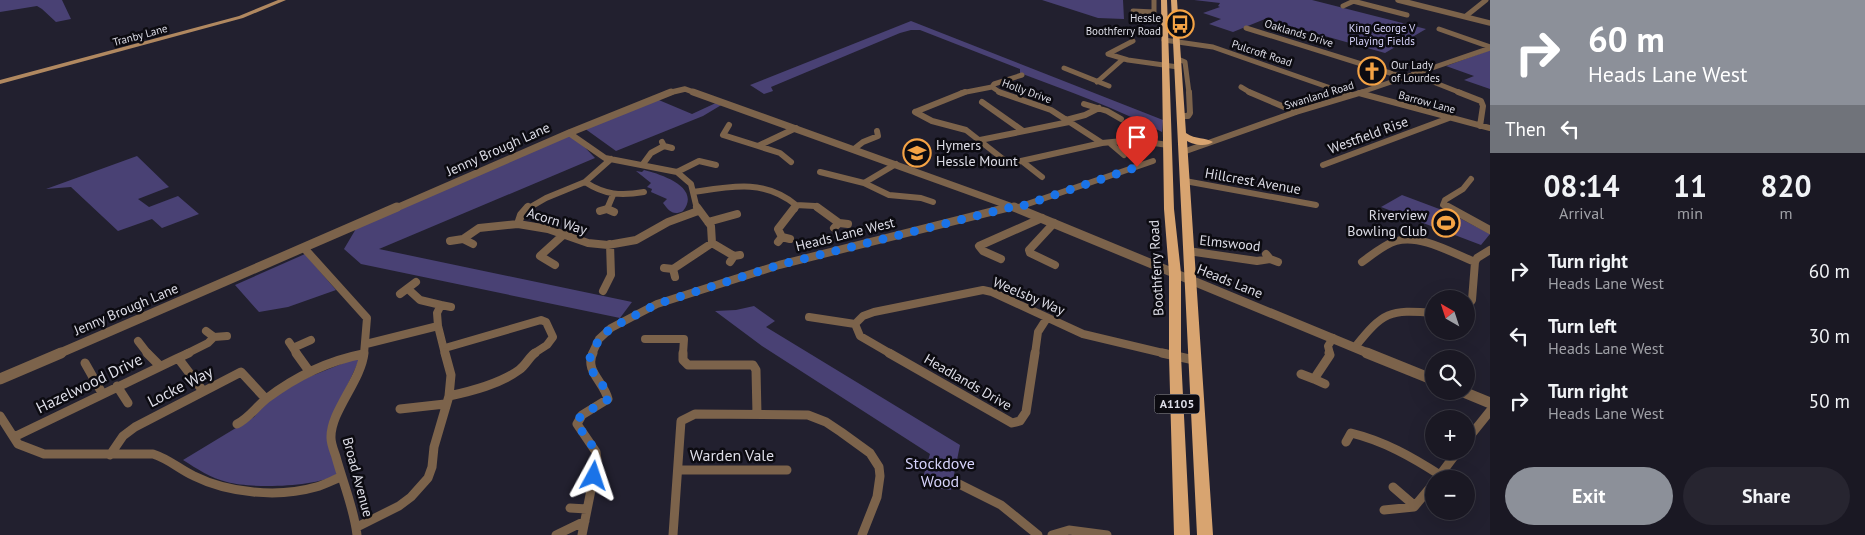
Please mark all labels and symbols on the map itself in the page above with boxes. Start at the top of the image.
bus stop icon: Hessle Boothferry Road [1165,9,1195,39]
place label: Hessle Boothferry Road [1086,11,1161,38]
street label: Oaklands Drive [1263,16,1335,50]
street label: Tranby Lane [111,21,169,49]
park label: King George V Playing Fields [1349,21,1416,48]
street label: Pulcroft Road [1230,37,1294,69]
church icon: Our Lady of Lourdes [1357,56,1387,86]
place label: Our Lady of Lourdes [1391,58,1440,85]
street label: Holly Drive [1000,76,1054,107]
street label: Swanland Road [1282,78,1356,112]
street label: Barrow Lane [1397,88,1457,116]
street label: Westfield Rise [1326,112,1410,158]
pin [1116,116,1158,167]
street label: Jenny Brough Lane [442,118,553,180]
place label: Hymers Hessle Mount [936,136,1018,170]
school or university icon: Hymers Hessle Mount [902,138,932,168]
street label: Hillcrest Avenue [1204,164,1302,198]
street label: Acorn Way [525,203,590,239]
place label: Riverview Bowling Club [1347,206,1428,240]
sports icon: Riverview Bowling Club [1431,208,1461,238]
street label: Heads Lane West [794,213,897,255]
street label: Boothferry Road [1145,220,1167,316]
street label: Elmswood [1198,231,1262,255]
street label: Heads Lane [1194,260,1266,302]
street label: Weelsby Way [990,273,1068,319]
street label: Jenny Brough Lane [70,279,181,340]
north arrow [1425,290,1475,340]
street label: Hazelwood Drive [33,349,145,417]
street label: Headlands Drive [921,350,1015,414]
street label: Locke Way [144,361,217,411]
road number: A1105 [1154,394,1200,414]
street label: Broad Avenue [339,435,377,519]
street label: Warden Vale [690,445,774,465]
position arrow [567,449,619,501]
park label: Stockdove Wood [905,453,975,491]

